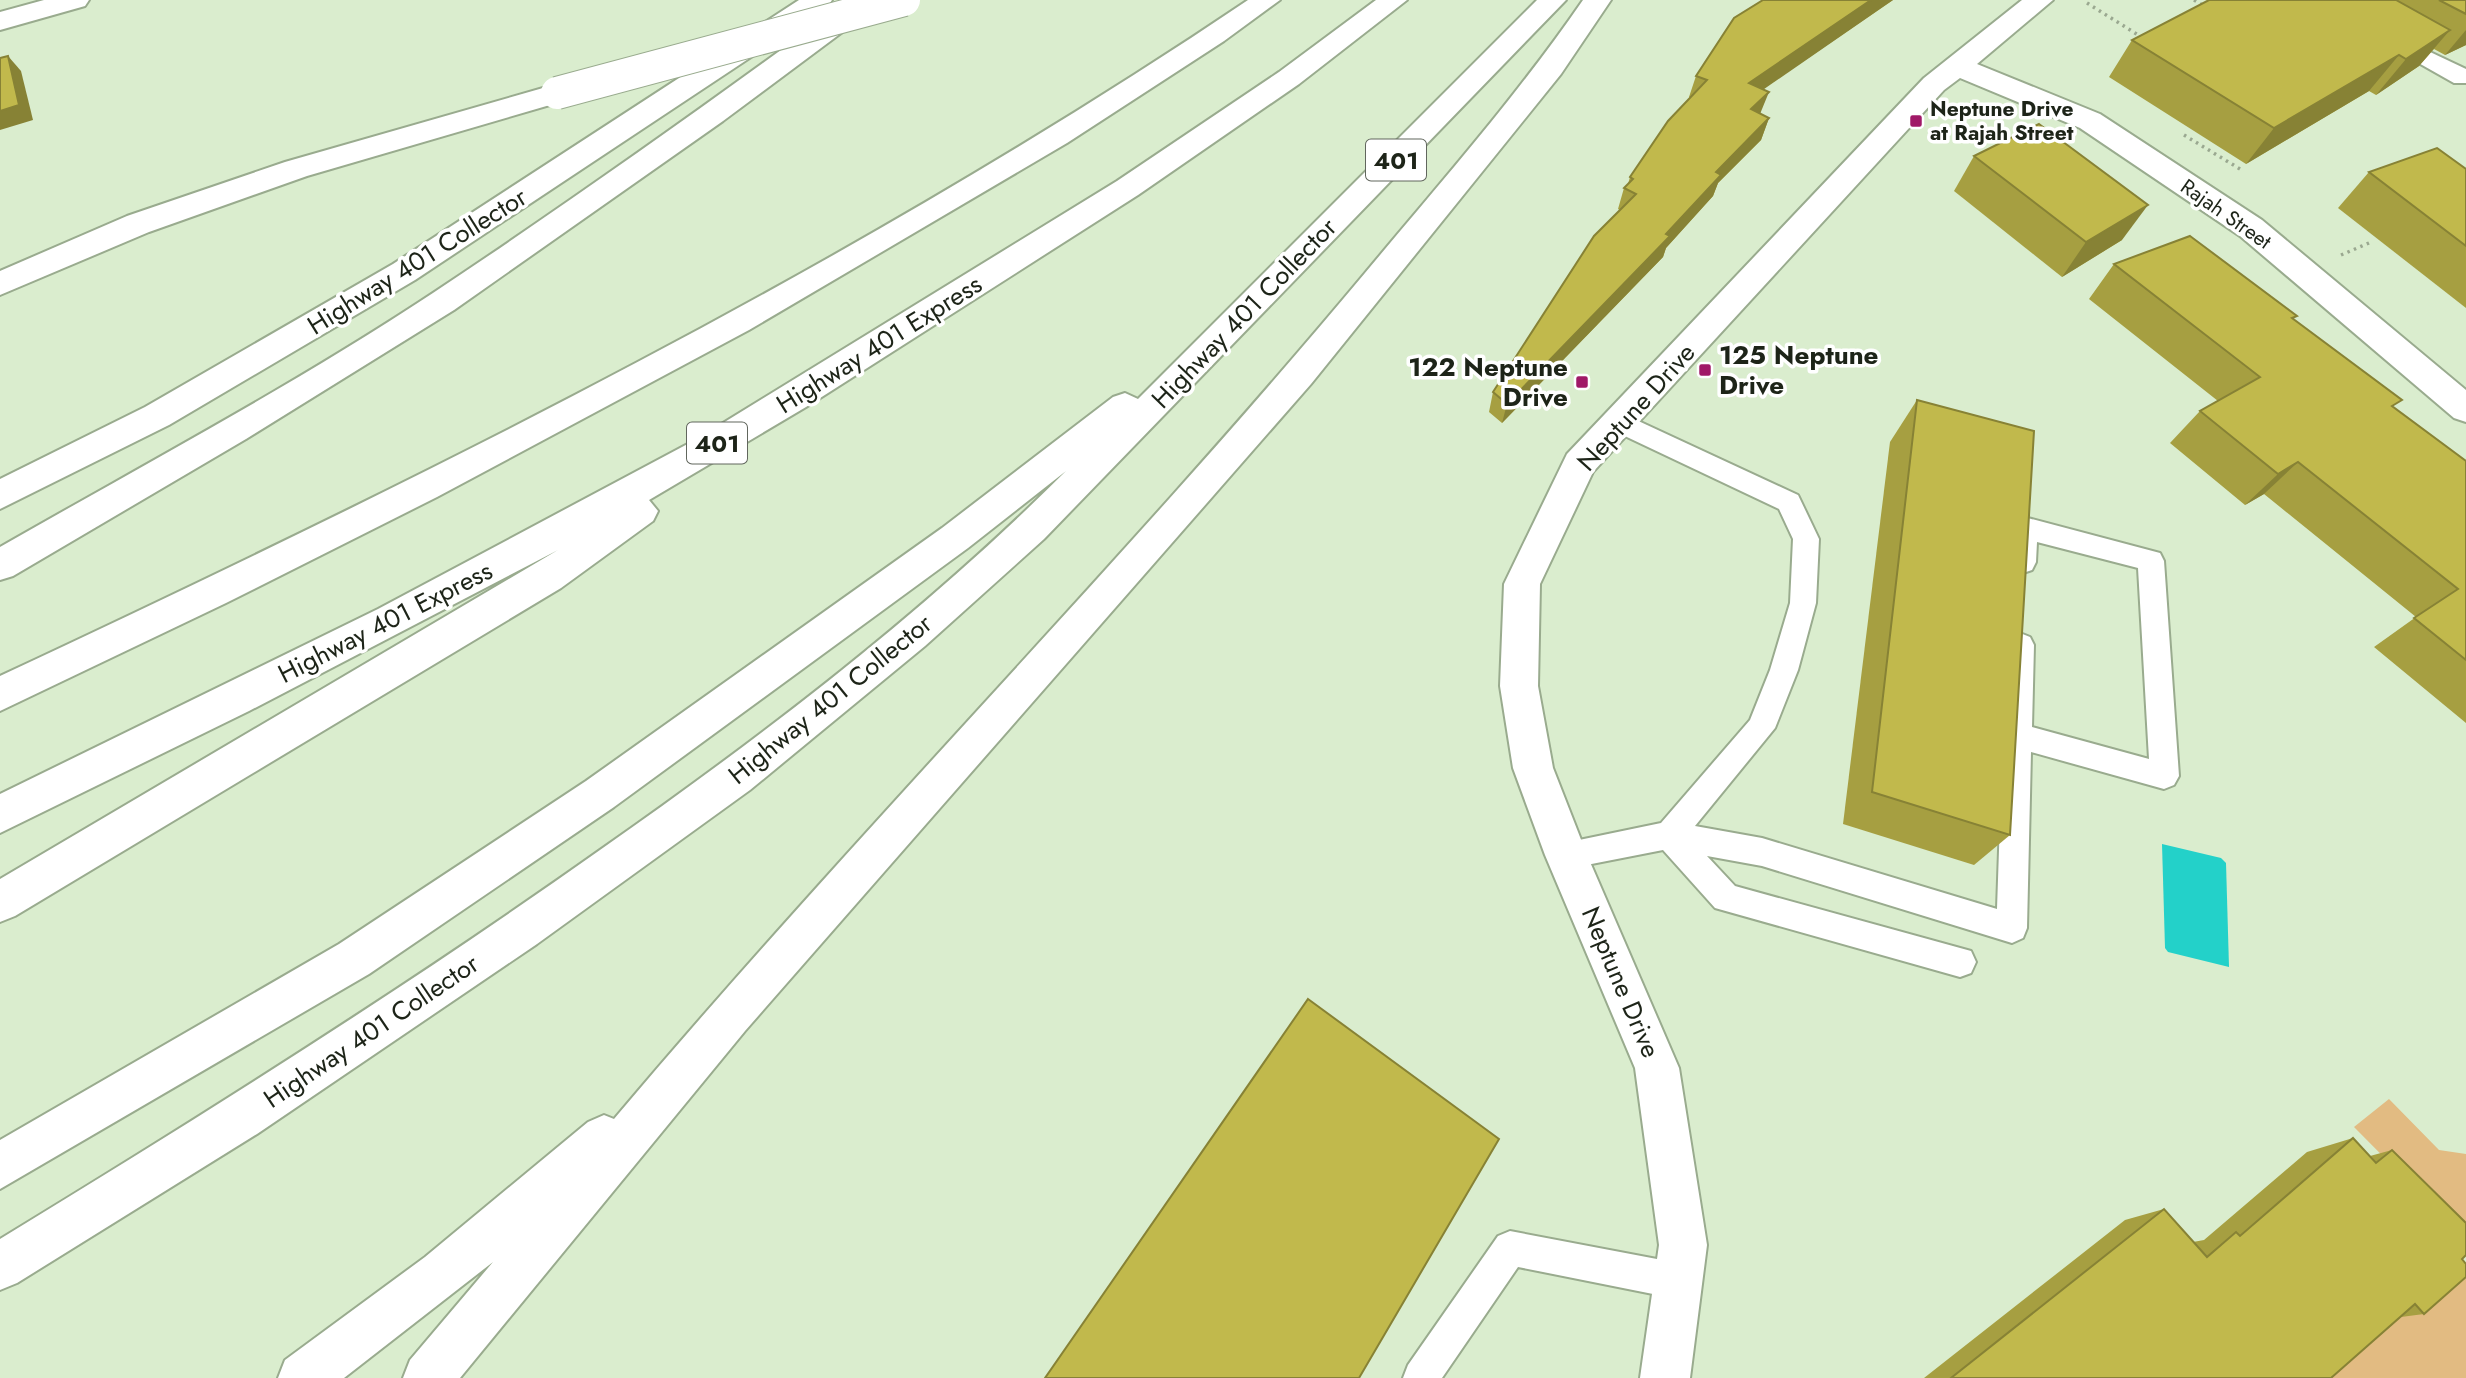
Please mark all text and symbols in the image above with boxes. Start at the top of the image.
place label: Neptune Drive at Rajah Street [1930,94,2074,148]
marker: Neptune Drive at Rajah Street [1908,113,1924,129]
road number: 401 [1366,140,1426,180]
street label: Rajah Street [2175,172,2277,256]
street label: Highway 401 Collector [300,178,534,344]
street label: Highway 401 Collector [1143,209,1345,417]
street label: Highway 401 Express [769,265,989,423]
street label: Neptune Drive [1568,335,1704,479]
place label: 125 Neptune Drive [1719,336,1879,404]
place label: 122 Neptune Drive [1408,348,1568,416]
marker: 125 Neptune Drive [1697,362,1713,378]
marker: 122 Neptune Drive [1574,374,1590,390]
road number: 401 [687,422,747,463]
street label: Highway 401 Express [271,551,499,693]
street label: Highway 401 Collector [720,605,940,793]
street label: Neptune Drive [1572,901,1670,1063]
street label: Highway 401 Collector [256,945,486,1117]

